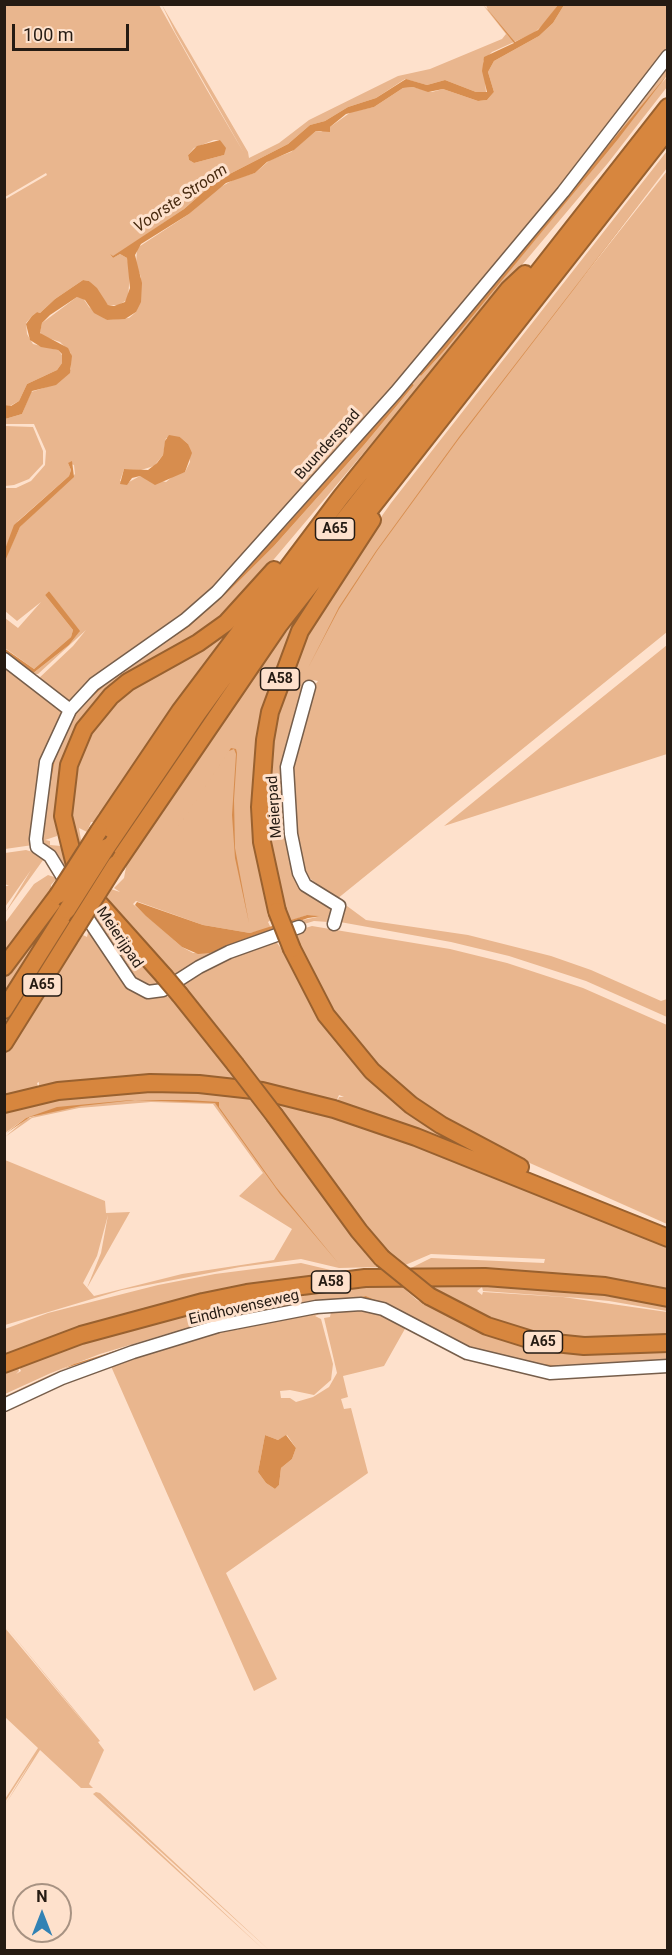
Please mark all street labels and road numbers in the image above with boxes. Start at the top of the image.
street label: Buunderspad [292,406,364,484]
road number: A65 [316,518,354,540]
road number: A58 [260,668,300,690]
street label: Meierpad [264,775,286,839]
street label: Meierijpad [92,904,146,972]
road number: A65 [22,974,62,996]
road number: A58 [312,1271,350,1293]
street label: Eindhovenseweg [187,1287,301,1329]
road number: A65 [524,1331,562,1353]

